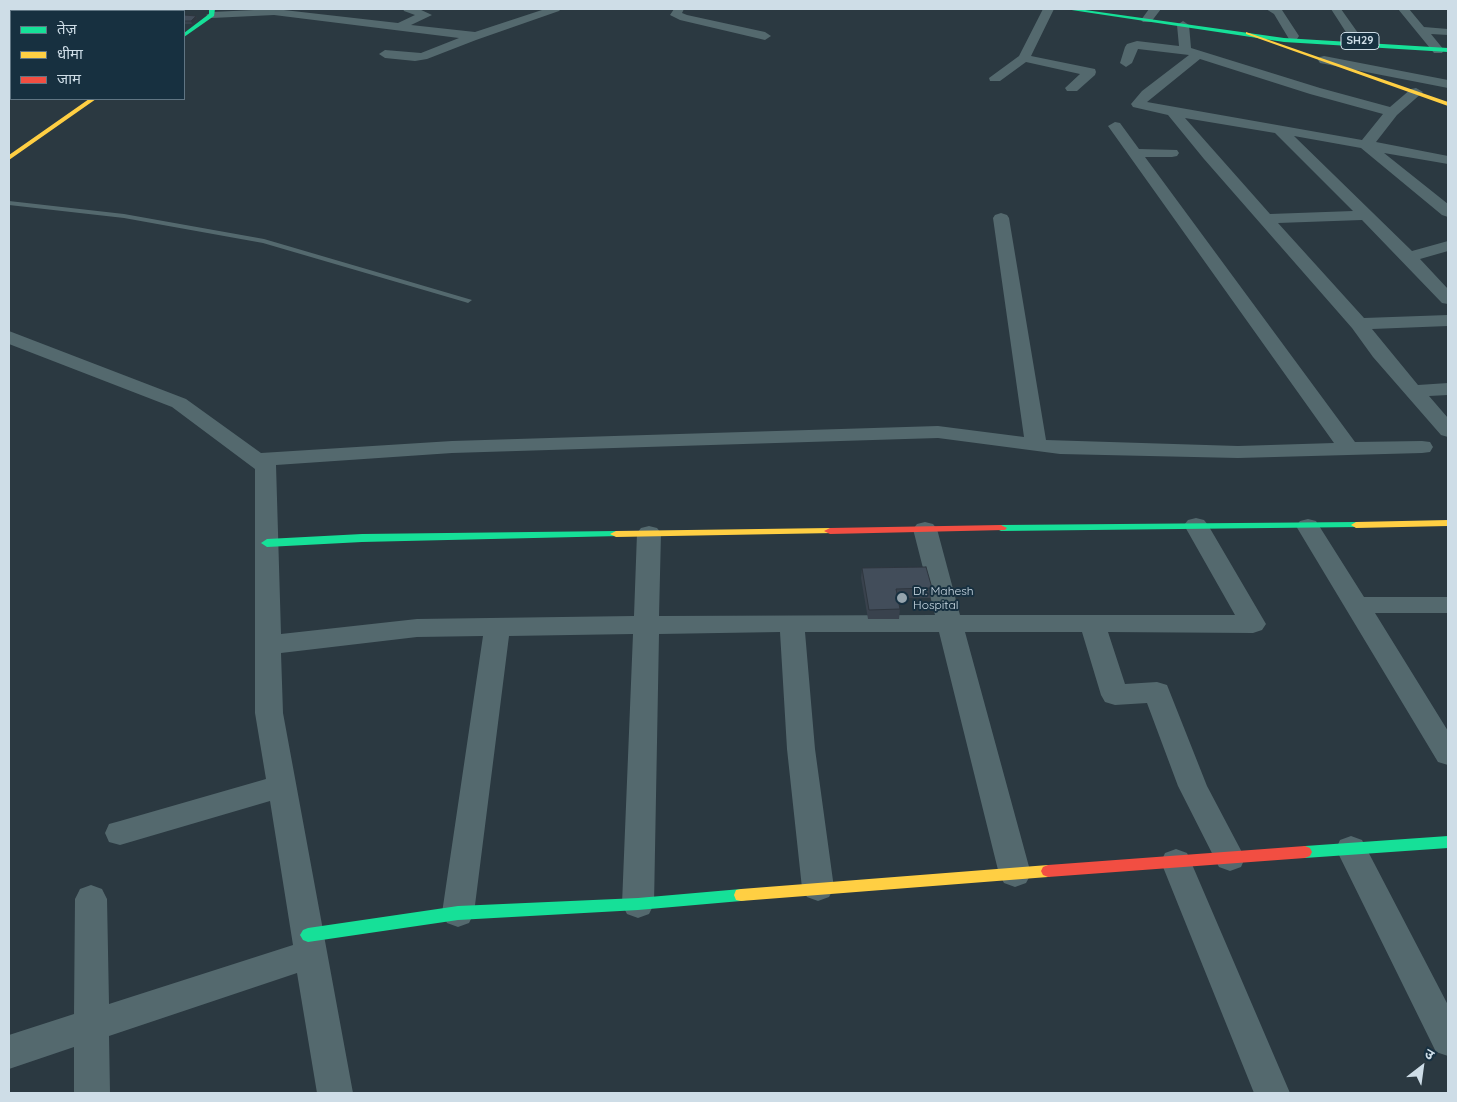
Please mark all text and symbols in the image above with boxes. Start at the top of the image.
legend [10,10,185,100]
text: तेज़ [57,19,77,38]
road number: SH29 [1341,32,1379,49]
text: धीमा [57,44,83,63]
text: जाम [57,69,81,88]
place label: Dr. Mahesh Hospital [913,584,974,612]
marker: Dr. Mahesh Hospital [895,591,909,605]
north arrow [1397,1042,1447,1092]
text: उ [1421,1044,1438,1064]

